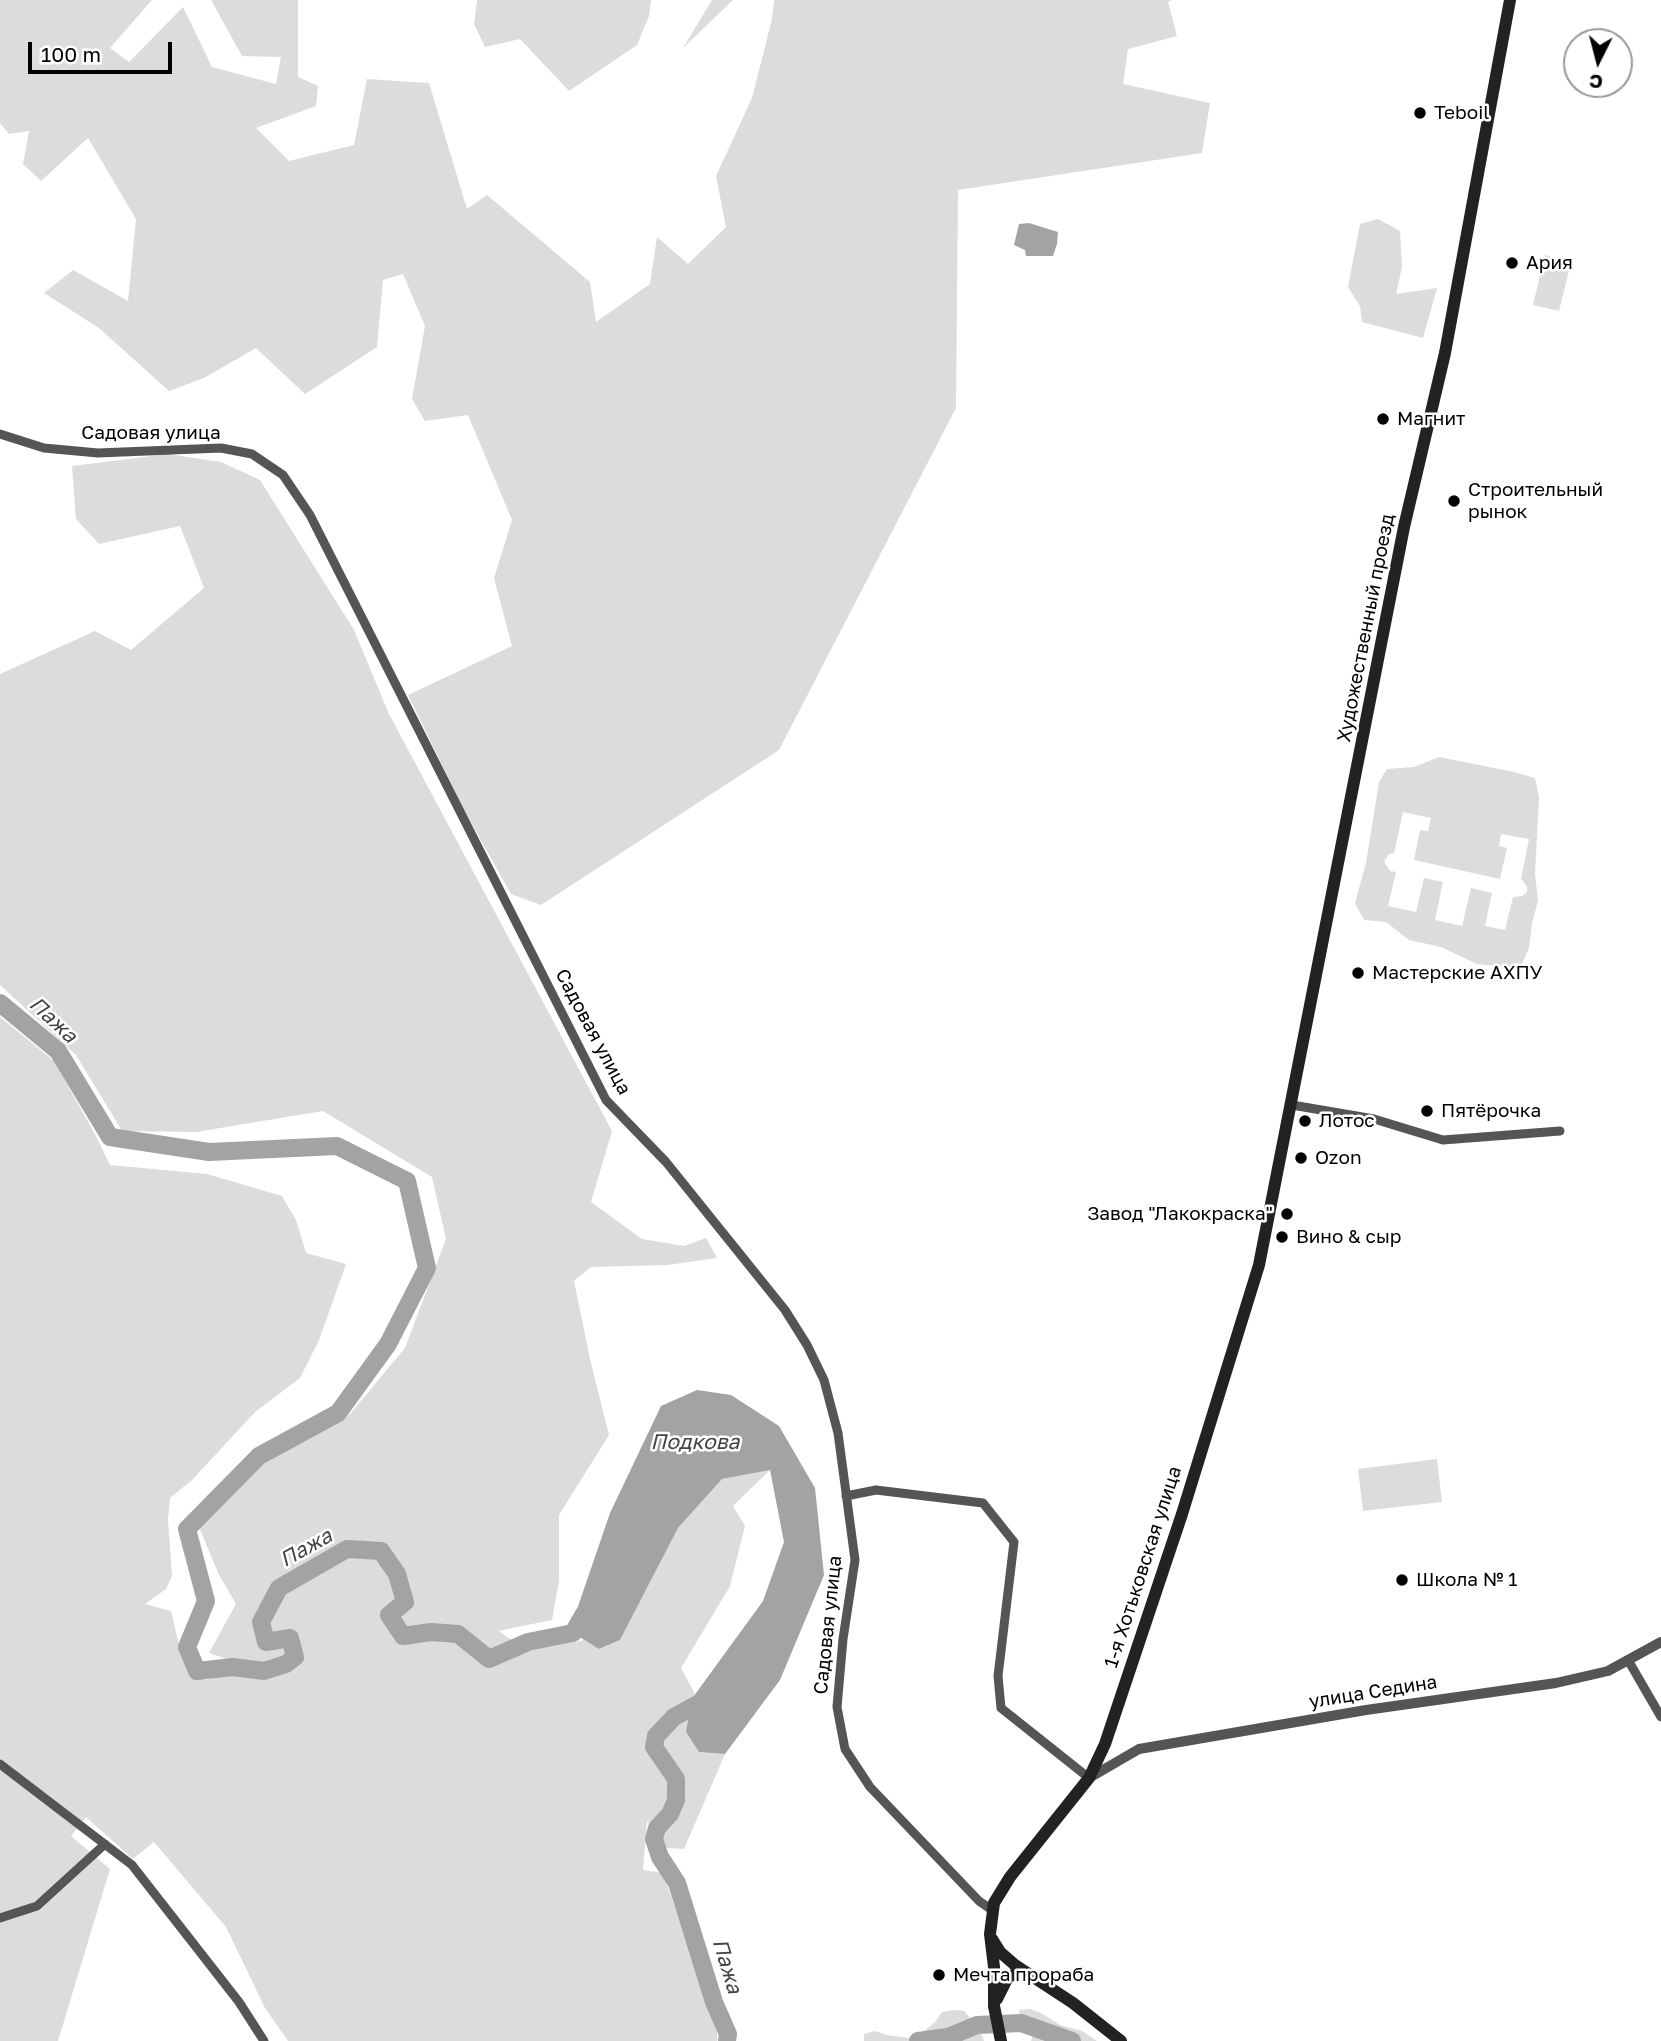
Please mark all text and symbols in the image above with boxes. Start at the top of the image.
scale bar [32,28,175,72]
north arrow [1563,28,1633,98]
text: 100 m [41,41,101,67]
text: С [1588,70,1604,95]
place label: Teboil [1434,102,1489,124]
marker: Teboil [1412,105,1428,121]
place label: Ария [1526,252,1573,274]
marker: Ария [1504,255,1520,271]
place label: Магнит [1397,408,1465,430]
marker: Магнит [1375,411,1391,427]
street label: Садовая улица [81,422,221,444]
place label: Строительный рынок [1468,479,1603,523]
marker: Строительный рынок [1446,493,1462,509]
street label: Художественный проезд [1333,512,1399,744]
place label: Мастерские АХПУ [1372,962,1543,984]
street label: Садовая улица [550,965,636,1099]
marker: Мастерские АХПУ [1350,965,1366,981]
water label: Пажа [24,992,82,1048]
place label: Пятёрочка [1441,1100,1541,1122]
marker: Пятёрочка [1419,1103,1435,1119]
place label: Лотос [1319,1110,1375,1132]
marker: Лотос [1297,1113,1313,1129]
place label: Ozon [1315,1147,1362,1169]
marker: Ozon [1293,1150,1309,1166]
place label: Завод "Лакокраска" [1087,1203,1273,1225]
marker: Завод "Лакокраска" [1279,1206,1295,1222]
place label: Вино & сыр [1296,1226,1401,1248]
marker: Вино & сыр [1274,1229,1290,1245]
water label: Подкова [651,1429,739,1455]
street label: 1-я Хотьковская улица [1100,1463,1186,1671]
water label: Пажа [275,1523,337,1573]
street label: Садовая улица [809,1555,847,1695]
place label: Школа № 1 [1416,1569,1518,1591]
marker: Школа № 1 [1394,1572,1410,1588]
street label: улица Седина [1307,1671,1439,1713]
water label: Пажа [707,1936,747,1996]
place label: Мечта прораба [953,1964,1094,1986]
marker: Мечта прораба [931,1967,947,1983]

